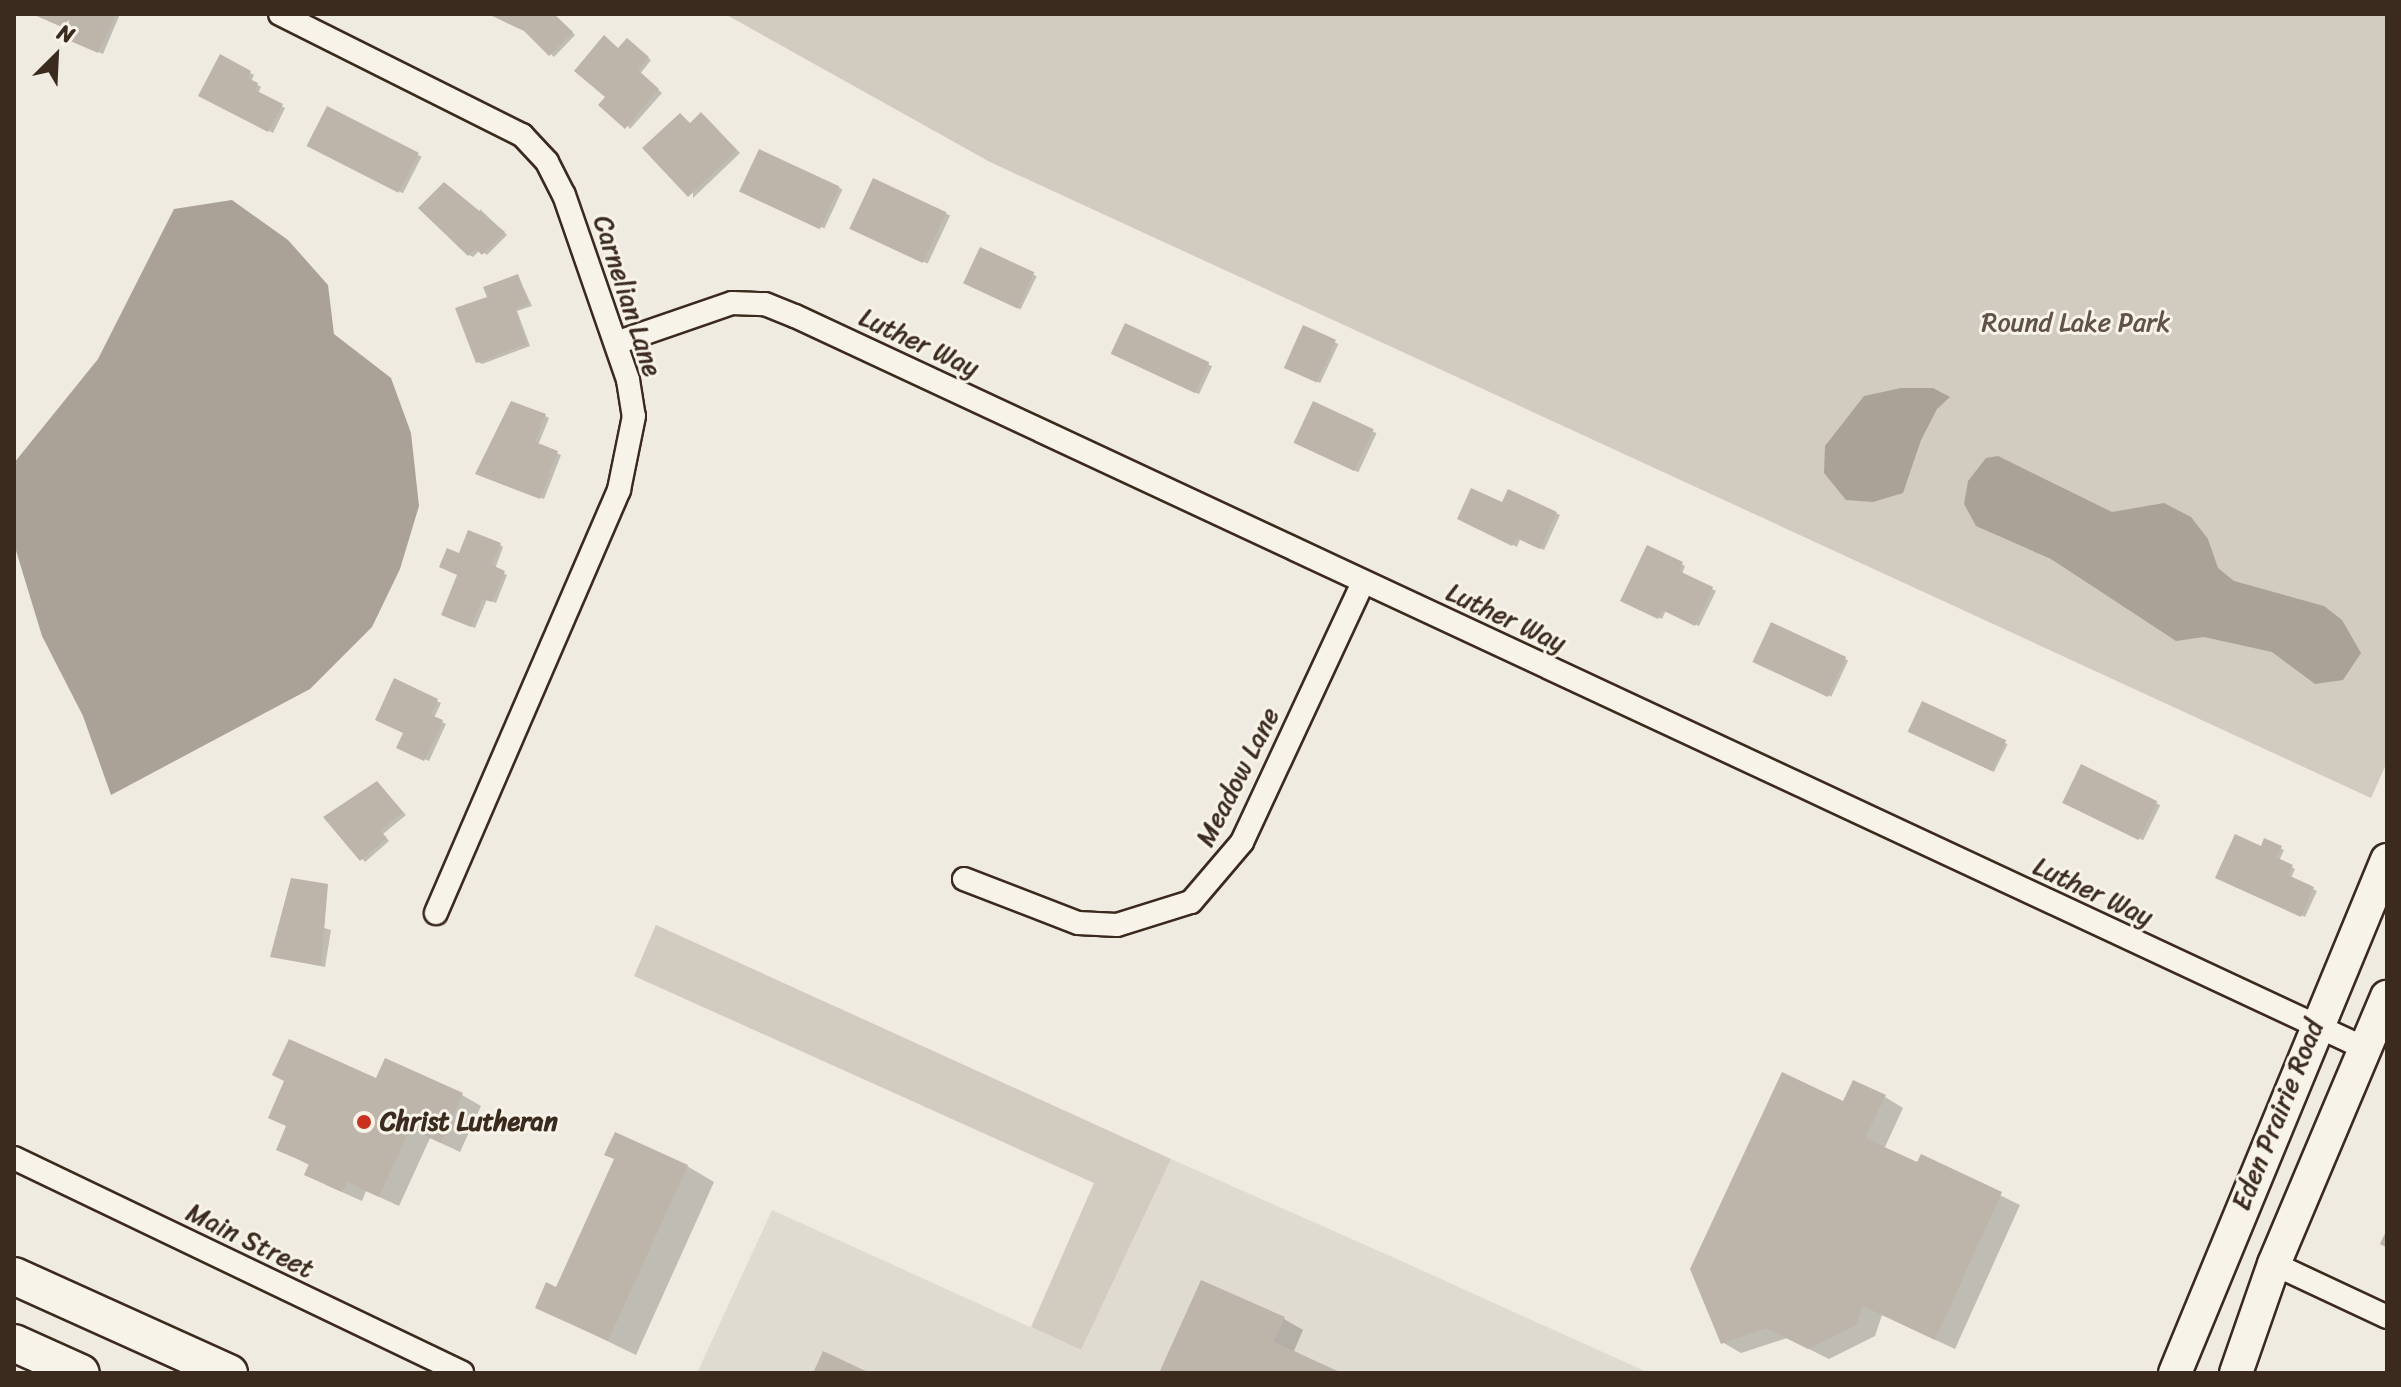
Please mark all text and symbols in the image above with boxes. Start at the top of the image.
text: N [51,13,81,55]
north arrow [16,16,96,96]
street label: Carnelian Lane [586,211,668,381]
street label: Luther Way [854,302,984,384]
park label: Round Lake Park [1981,307,2171,339]
street label: Luther Way [1441,577,1571,659]
street label: Meadow Lane [1190,702,1286,852]
street label: Luther Way [2028,851,2158,933]
street label: Eden Prairie Road [2226,1015,2330,1215]
place label: Christ Lutheran [380,1106,558,1138]
marker: Christ Lutheran [355,1113,373,1131]
street label: Main Street [181,1197,319,1285]

